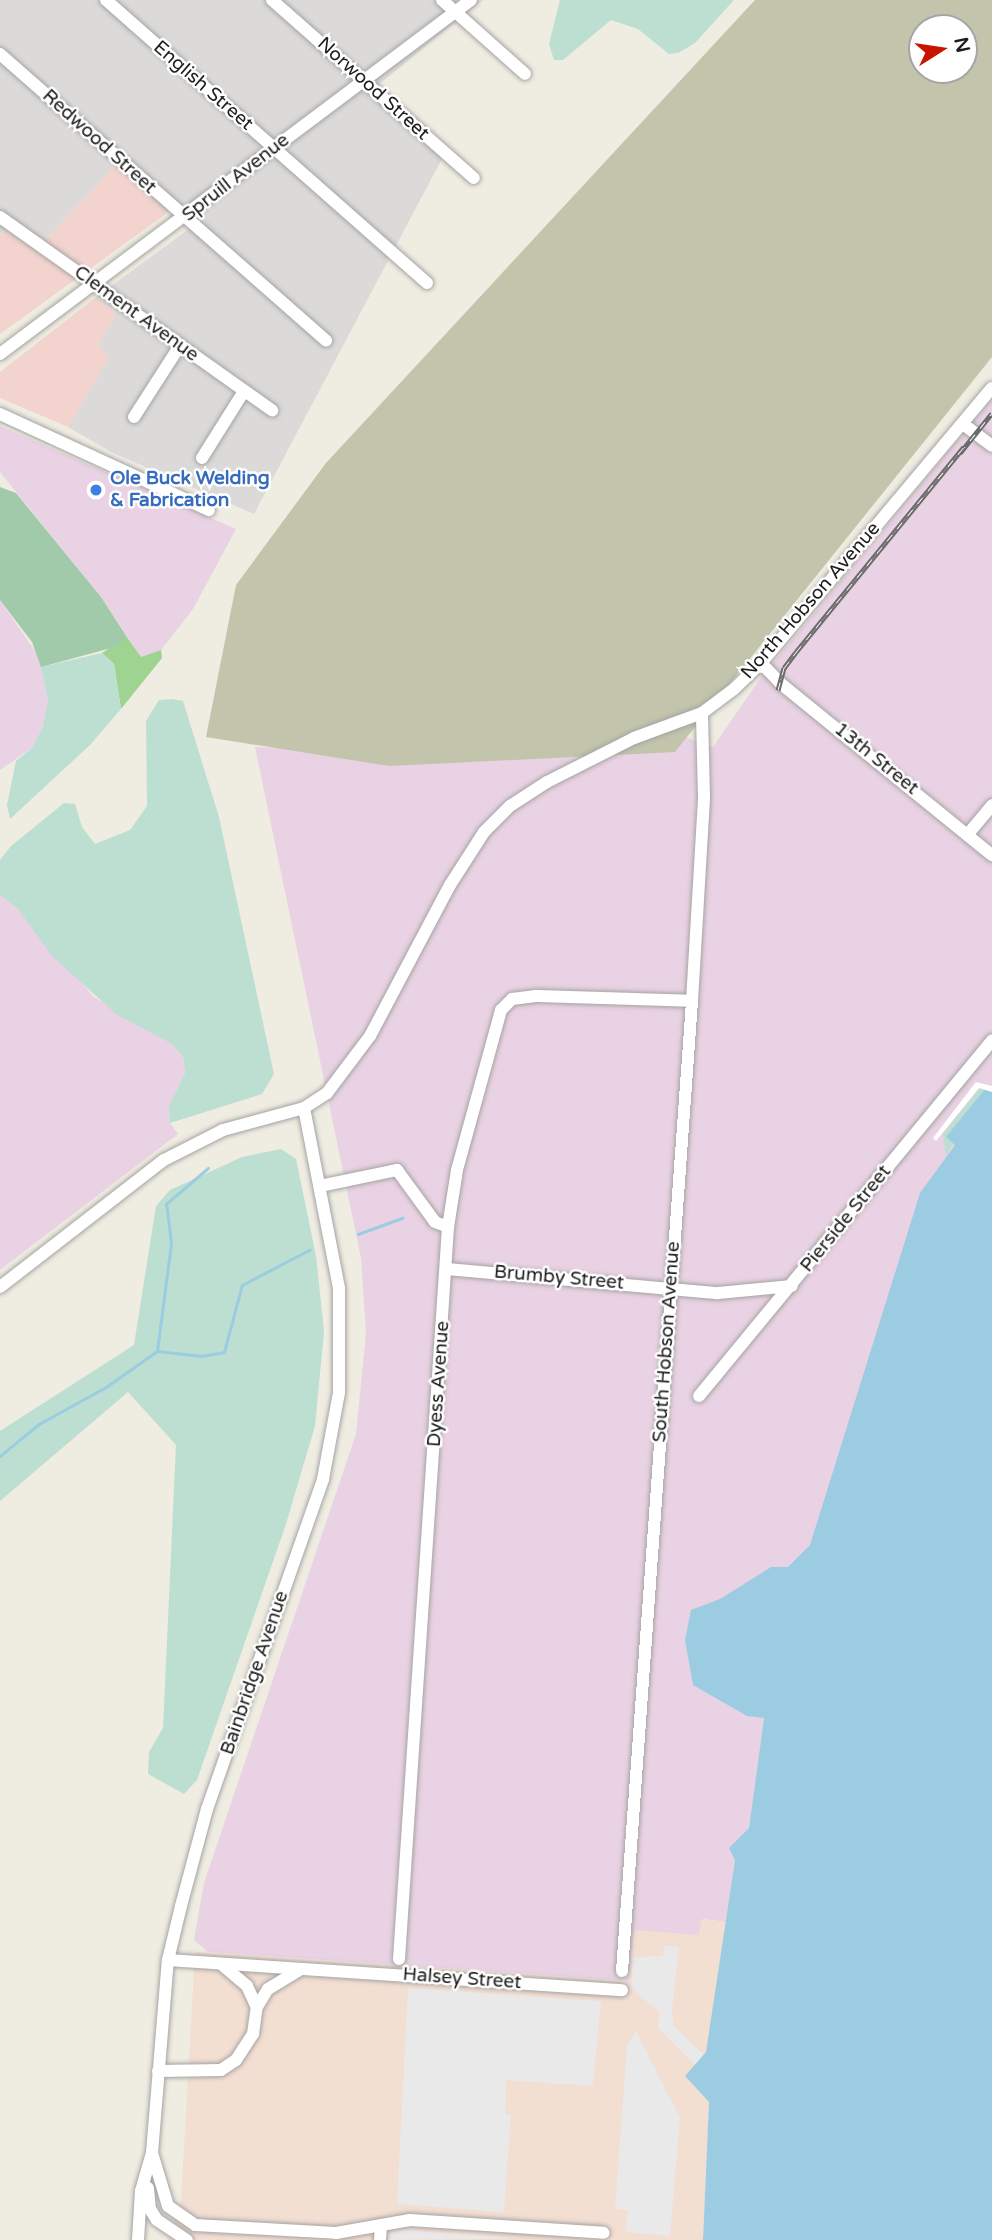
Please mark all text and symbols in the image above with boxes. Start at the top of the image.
north arrow [908,14,978,84]
street label: Norwood Street [312,33,434,145]
text: N [949,35,974,55]
street label: English Street [148,36,258,136]
street label: Redwood Street [37,85,161,199]
street label: Spruill Avenue [178,129,294,227]
street label: Clement Avenue [69,261,203,367]
place label: Ole Buck Welding & Fabrication [110,468,270,512]
marker: Ole Buck Welding & Fabrication [88,482,104,498]
street label: North Hobson Avenue [737,518,885,684]
street label: 13th Street [829,718,923,800]
street label: Pierside Street [796,1161,896,1277]
street label: South Hobson Avenue [649,1241,685,1443]
street label: Brumby Street [493,1261,625,1295]
street label: Dyess Avenue [423,1320,455,1448]
street label: Bainbridge Avenue [216,1588,294,1758]
street label: Halsey Street [402,1963,522,1995]

